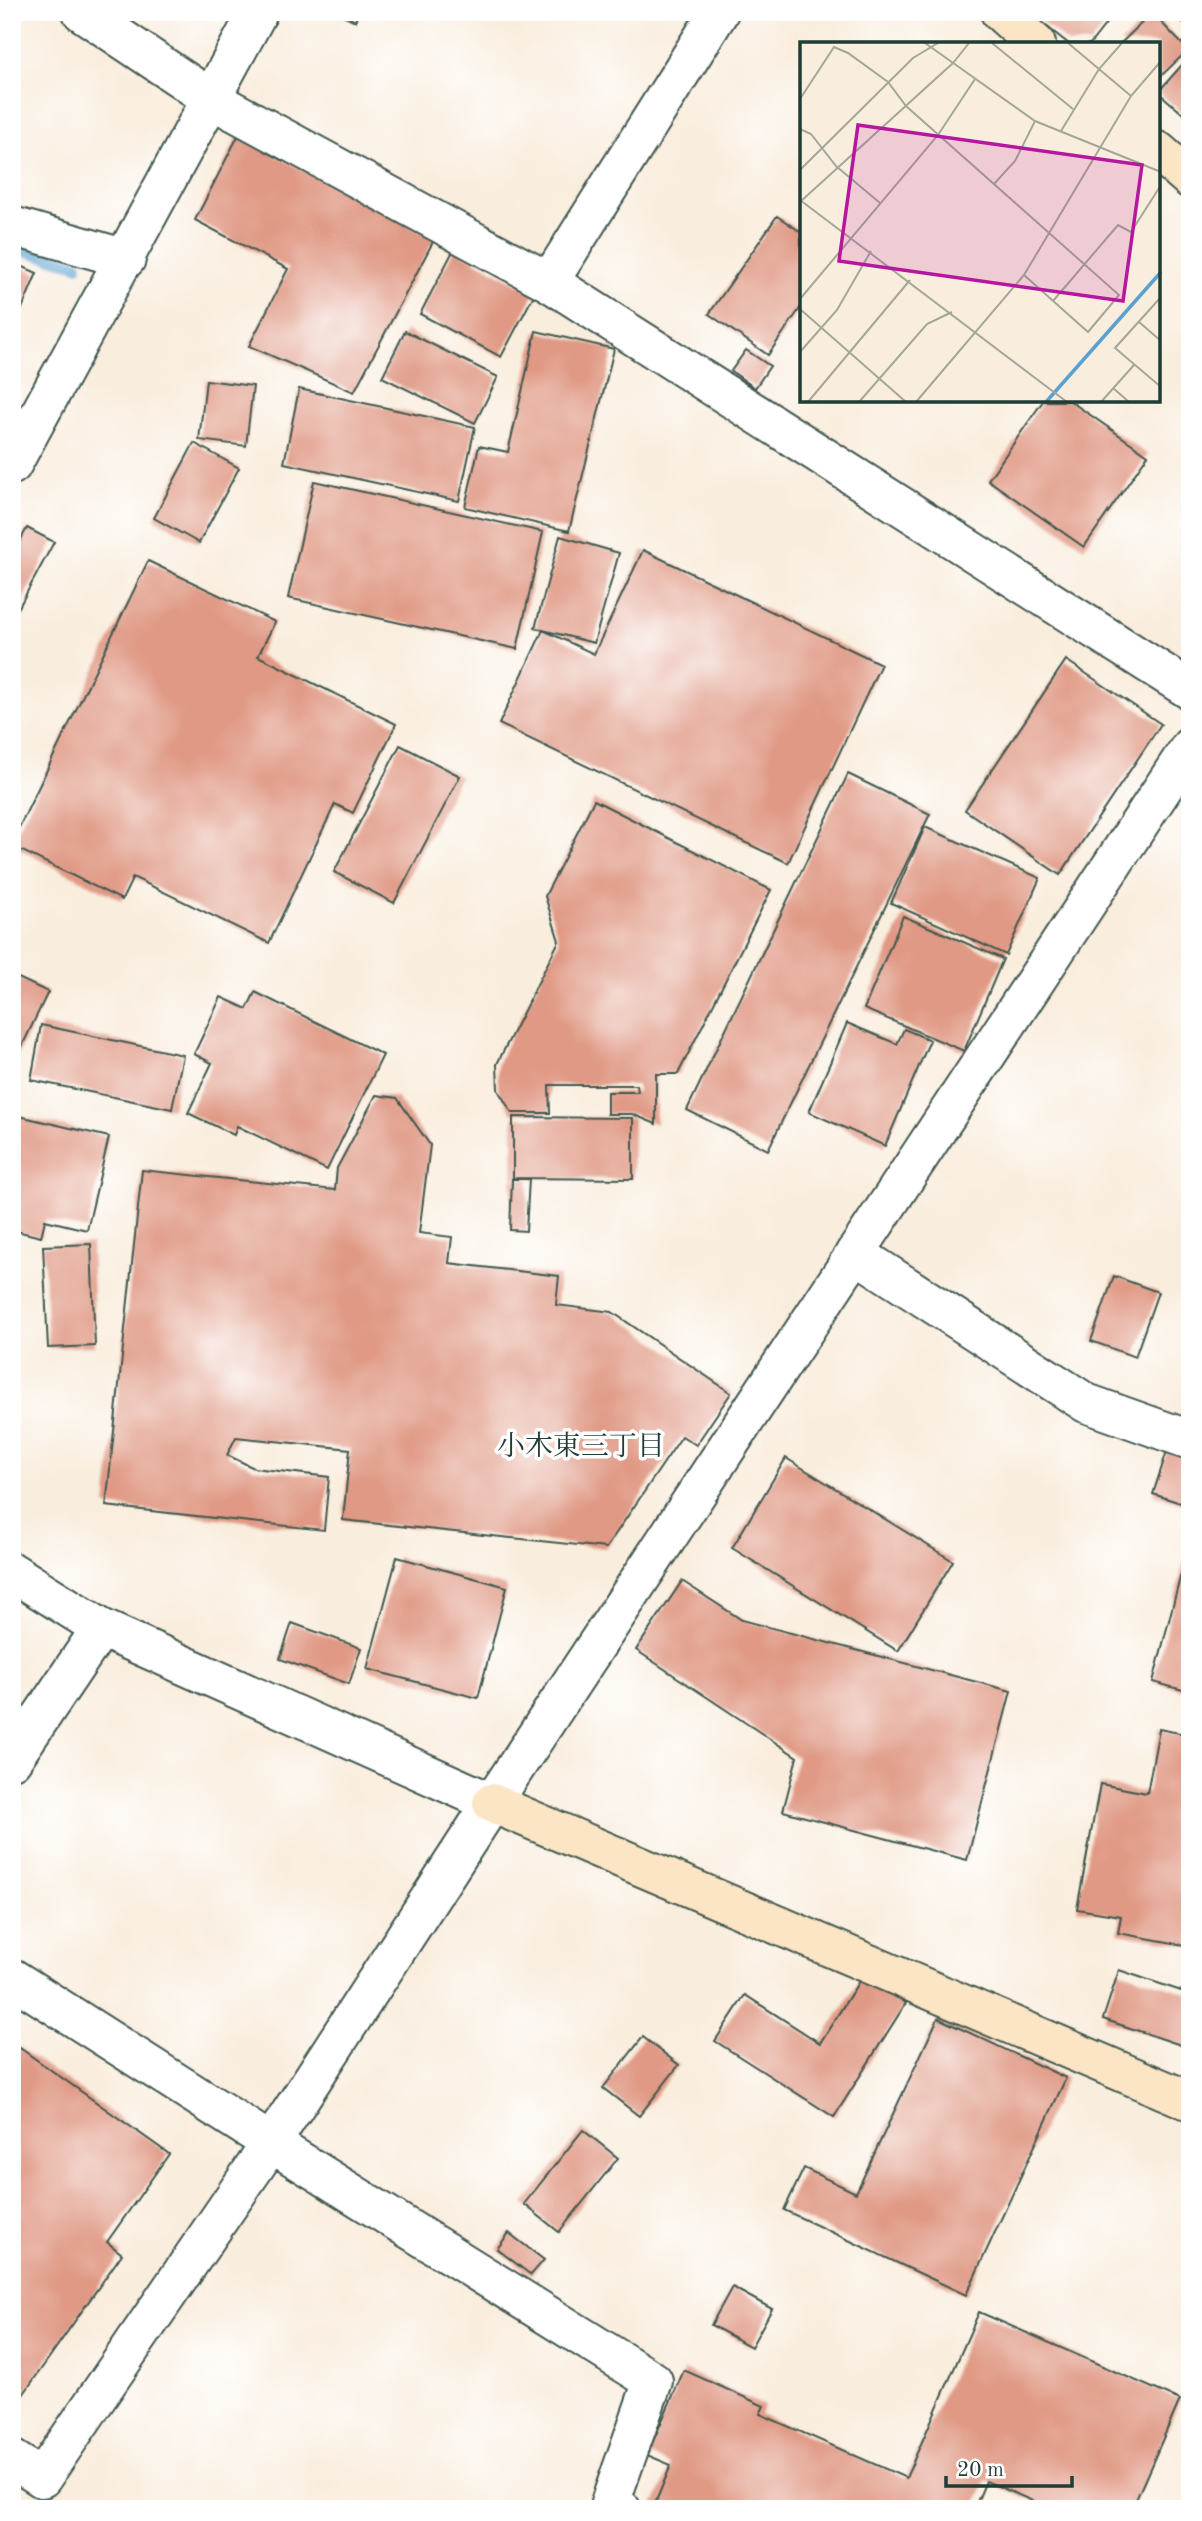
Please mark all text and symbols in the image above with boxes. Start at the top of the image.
inset map [800,42,1160,402]
district label: 小木東三丁目 [497,1431,665,1462]
scale bar [946,2444,1072,2488]
text: 20 m [957,2460,1004,2481]

